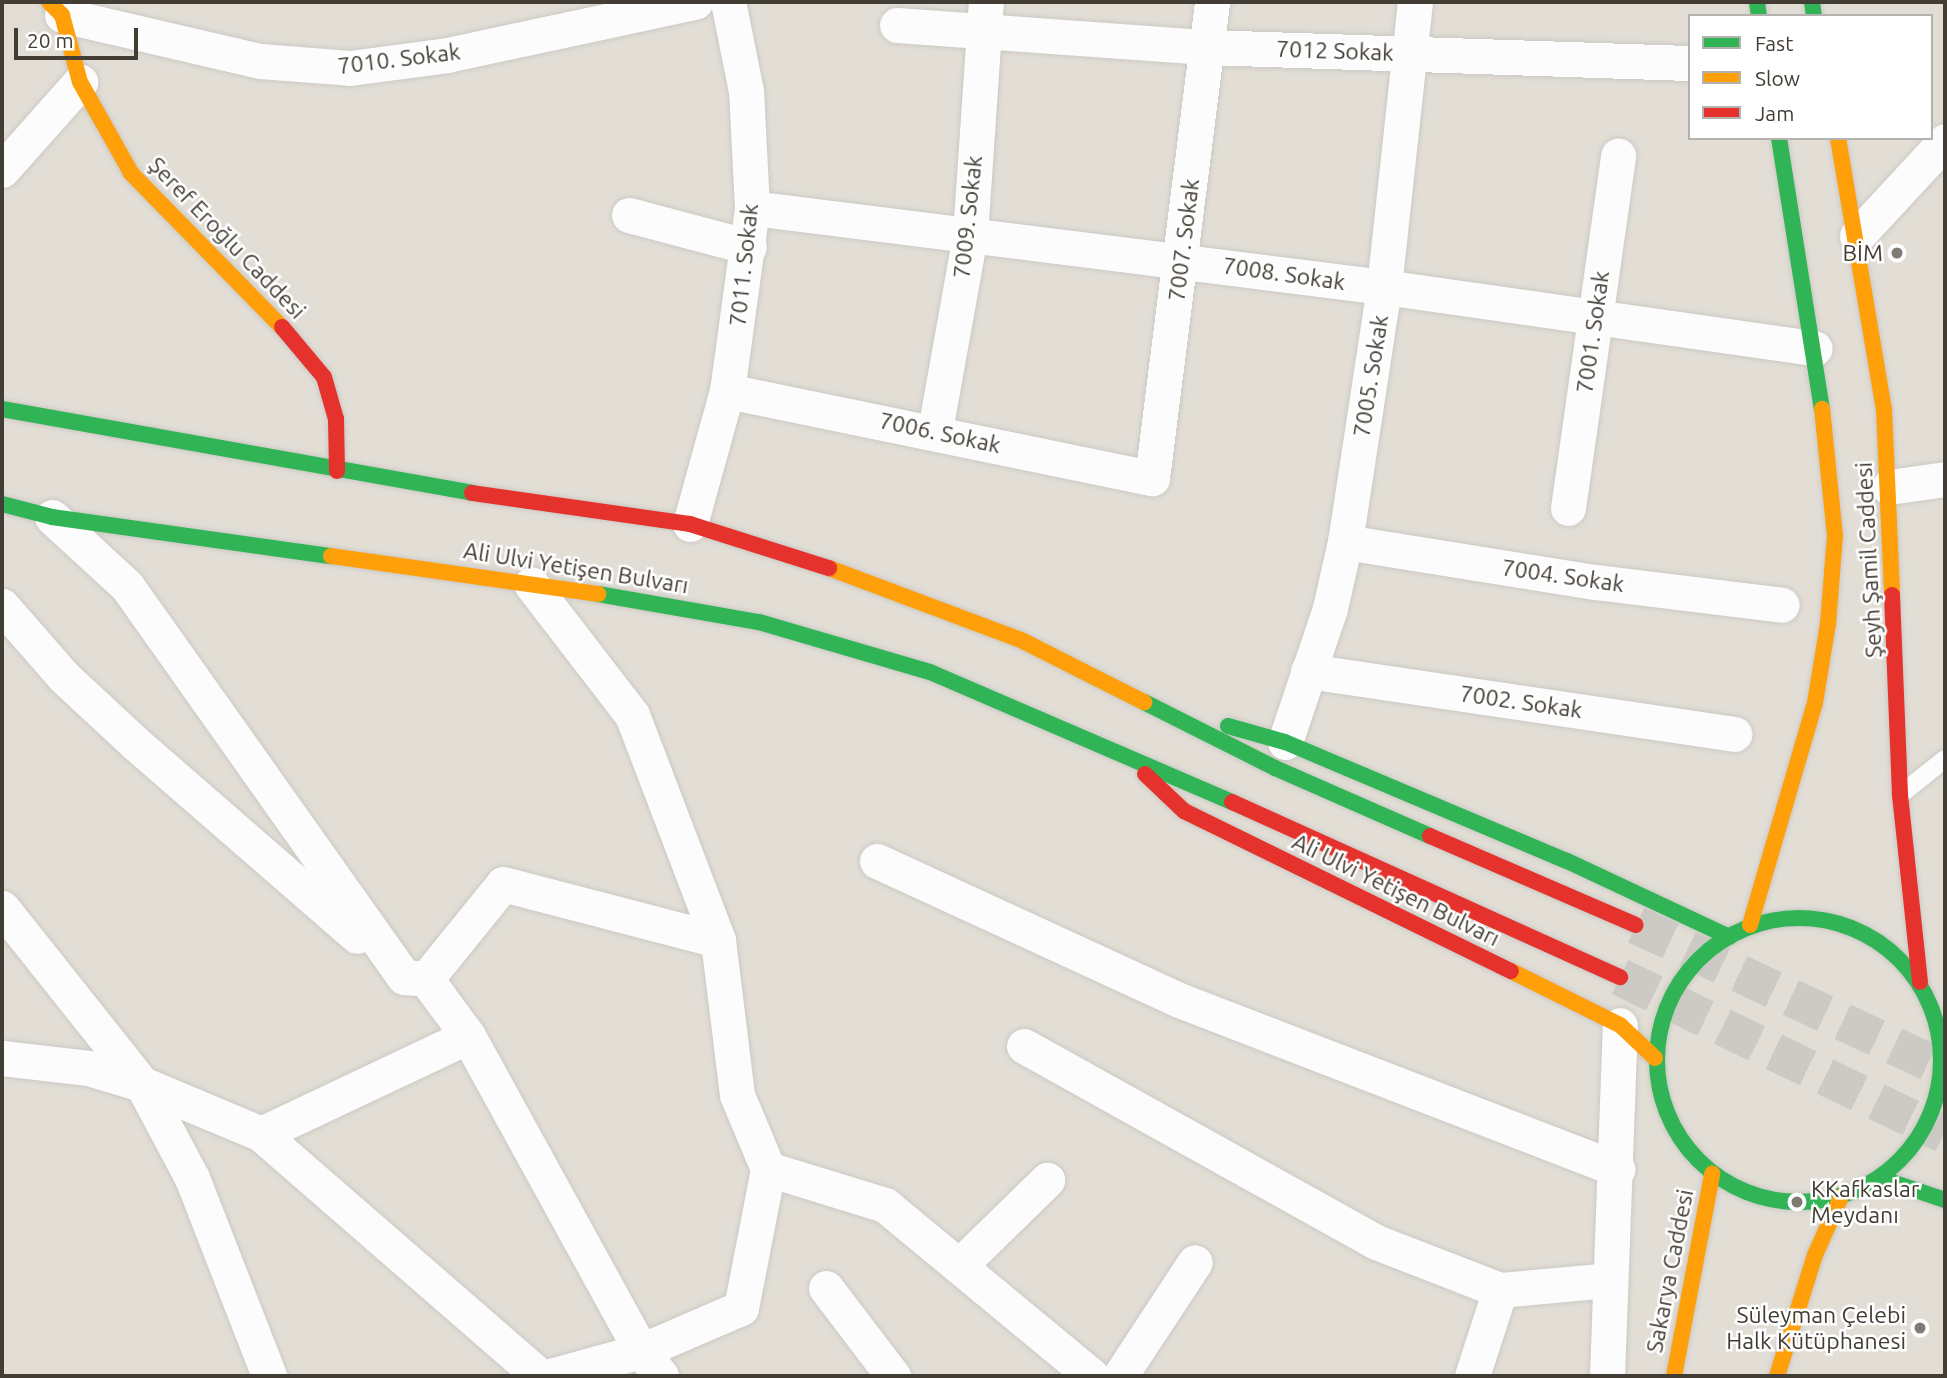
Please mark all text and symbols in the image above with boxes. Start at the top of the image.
scale bar [18,14,142,58]
legend [1688,14,1933,140]
text: 20 m [27,28,74,52]
text: Fast [1755,31,1793,55]
street label: 7012 Sokak [1276,35,1394,67]
street label: 7010. Sokak [336,38,462,80]
text: Slow [1755,66,1800,90]
text: Jam [1755,101,1794,125]
street label: Şeref Eroğlu Caddesi [143,151,311,325]
street label: 7009. Sokak [948,154,988,280]
street label: 7007. Sokak [1163,177,1205,303]
street label: 7011. Sokak [724,202,764,328]
place label: BİM [1843,239,1883,267]
marker: BİM [1889,245,1905,261]
street label: 7008. Sokak [1221,252,1347,296]
street label: 7001. Sokak [1571,269,1615,395]
street label: 7005. Sokak [1348,313,1394,439]
street label: 7006. Sokak [877,407,1003,459]
street label: Şeyh Şamil Caddesi [1850,461,1888,659]
street label: Ali Ulvi Yetişen Bulvarı [462,537,690,599]
street label: 7004. Sokak [1500,554,1626,598]
street label: 7002. Sokak [1458,680,1584,724]
street label: Ali Ulvi Yetişen Bulvarı [1288,828,1504,952]
place label: KKafkaslar Meydanı [1811,1175,1920,1229]
street label: Sakarya Caddesi [1641,1187,1699,1355]
marker: KKafkaslar Meydanı [1789,1194,1805,1210]
place label: Süleyman Çelebi Halk Kütüphanesi [1726,1301,1906,1355]
marker: Süleyman Çelebi Halk Kütüphanesi [1912,1320,1928,1336]

